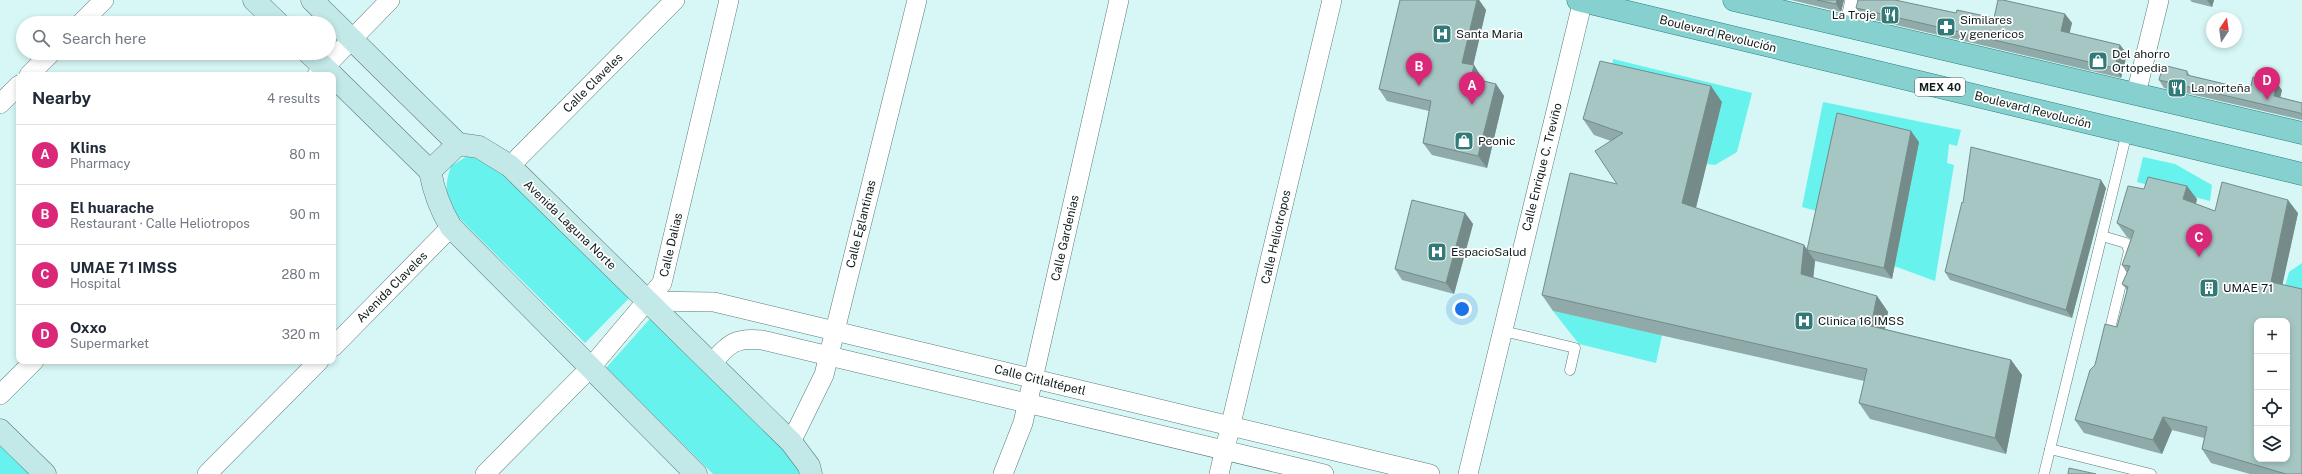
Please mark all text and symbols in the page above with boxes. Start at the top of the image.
restaurant icon: La Troje [1879,4,1901,26]
place label: La Troje [1832,8,1876,22]
north arrow [2206,12,2242,48]
street label: Boulevard Revolución [1658,13,1778,55]
place label: Similares y genericos [1960,13,2024,41]
search box [16,16,336,60]
pharmacy icon: Similares y genericos [1935,16,1957,38]
hospital icon: Santa Maria [1431,23,1453,45]
icon: search [30,27,52,49]
place label: Santa Maria [1456,27,1523,41]
text: Search here [62,30,146,47]
place label: Del ahorro Ortopedia [2112,47,2170,75]
street label: Calle Claveles [560,50,626,116]
shop icon: Del ahorro Ortopedia [2087,50,2109,72]
pin: B [1406,53,1432,86]
pin: D [2254,67,2280,100]
pin: A [1459,72,1485,105]
restaurant icon: La norteña [2166,77,2188,99]
road number: MEX 40 [1915,78,1965,96]
place label: La norteña [2191,81,2250,95]
text: Nearby [32,88,91,108]
street label: Boulevard Revolución [1973,89,2093,131]
text: 4 results [267,91,320,106]
street label: Calle Enrique C. Treviño [1519,101,1565,232]
shop icon: Peonic [1453,130,1475,152]
place label: Peonic [1478,134,1516,148]
text: Klins [70,139,106,156]
text: A [40,147,50,162]
text: 80 m [289,147,320,162]
text: Pharmacy [70,156,130,171]
street label: Avenida Laguna Norte [521,177,619,273]
street label: Calle Eglantinas [843,179,879,269]
street label: Calle Heliotropos [1258,189,1294,285]
street label: Calle Gardenias [1048,194,1082,282]
text: El huarache [70,199,154,216]
text: B [41,207,49,222]
text: 90 m [290,207,320,222]
street label: Calle Dalias [657,212,685,278]
text: Restaurant · Calle Heliotropos [70,216,250,231]
pin: C [2186,224,2212,257]
hospital icon: EspacioSalud [1426,241,1448,263]
place label: EspacioSalud [1451,245,1527,259]
street label: Avenida Claveles [354,249,430,325]
text: UMAE 71 IMSS [70,259,177,276]
text: C [40,267,50,282]
text: 280 m [282,267,320,282]
text: Hospital [70,276,121,291]
building icon: UMAE 71 [2198,277,2220,299]
place label: UMAE 71 [2223,281,2273,295]
your location [1452,299,1472,319]
hospital icon: Clinica 16 IMSS [1793,310,1815,332]
place label: Clinica 16 IMSS [1818,314,1904,328]
map controls [2254,318,2290,462]
button: + [2254,318,2290,354]
text: Oxxo [70,319,107,336]
text: D [40,327,50,342]
text: 320 m [282,327,320,342]
text: Supermarket [70,336,149,351]
button: − [2254,354,2290,390]
street label: Calle Citlaltépetl [993,362,1088,398]
button: locate [2254,390,2290,426]
button: layers [2254,426,2290,462]

